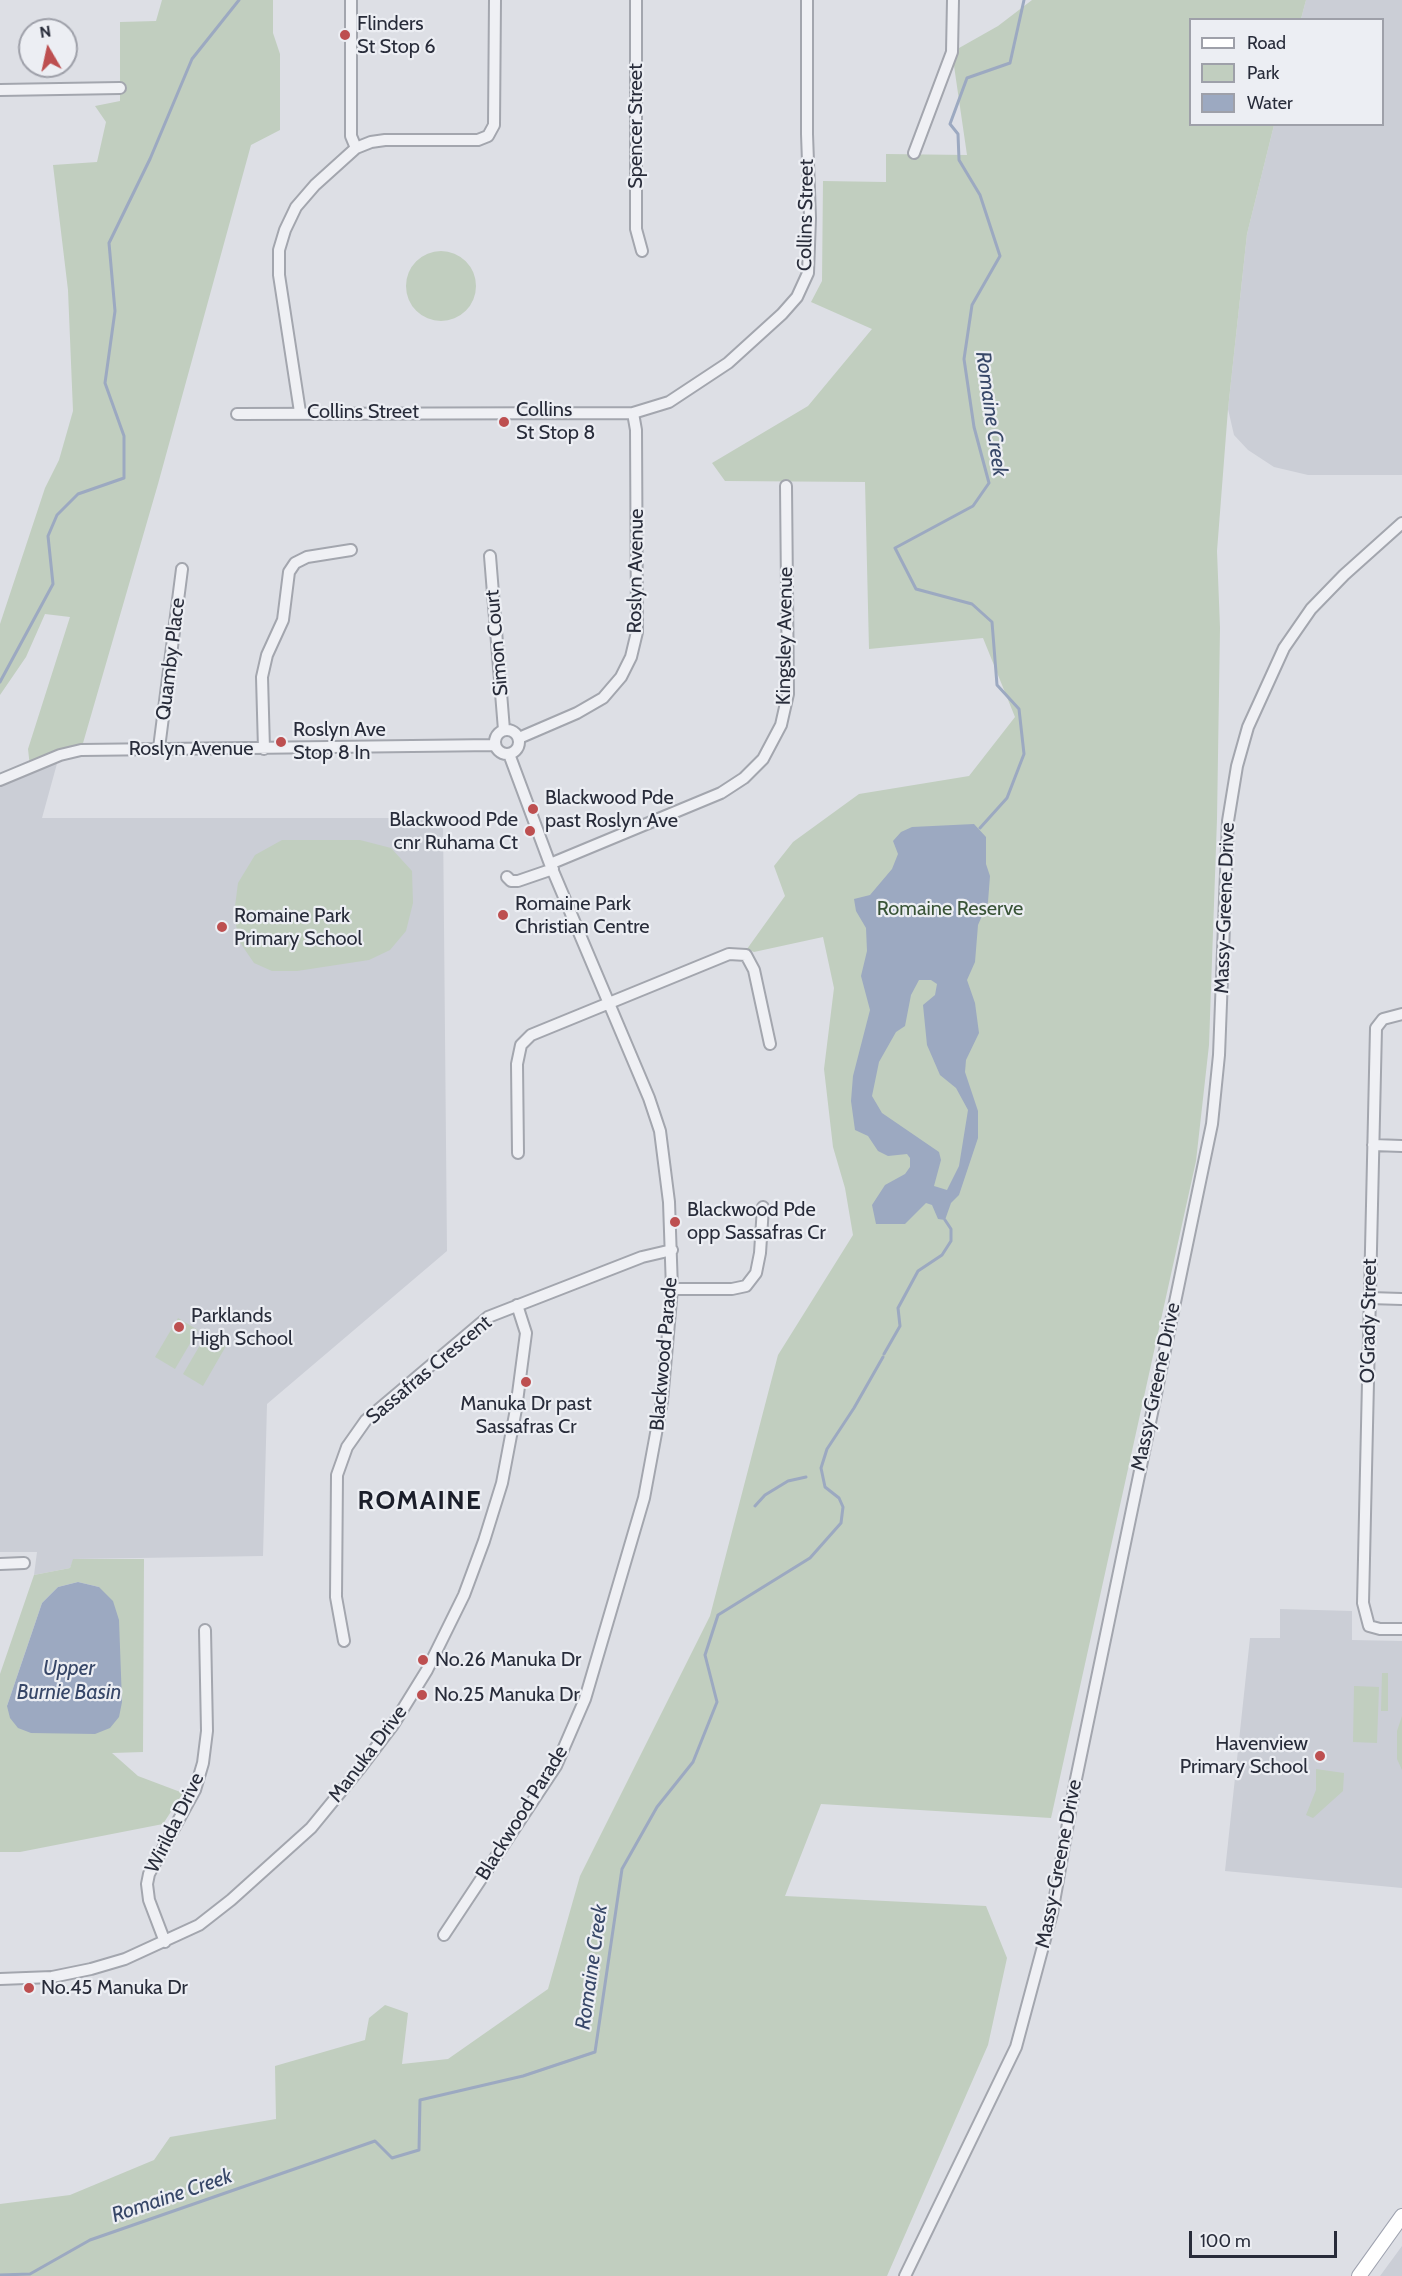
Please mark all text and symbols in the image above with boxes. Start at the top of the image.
place label: Flinders St Stop 6 [357,12,436,59]
north arrow [18,18,78,78]
legend [1189,18,1384,126]
text: N [38,21,52,42]
marker: Flinders St Stop 6 [338,28,352,42]
text: Road [1247,32,1286,54]
text: Park [1247,62,1279,84]
street label: Spencer Street [624,63,648,189]
text: Water [1247,92,1293,114]
street label: Collins Street [793,159,819,271]
water label: Romaine Creek [970,350,1012,478]
place label: Collins St Stop 8 [516,398,595,445]
street label: Collins Street [307,400,419,424]
marker: Collins St Stop 8 [497,415,511,429]
street label: Roslyn Avenue [623,508,649,634]
street label: Kingsley Avenue [772,567,798,705]
street label: Simon Court [480,589,514,697]
street label: Quamby Place [152,596,190,722]
place label: Roslyn Ave Stop 8 In [293,718,386,765]
marker: Roslyn Ave Stop 8 In [274,735,288,749]
street label: Roslyn Avenue [129,737,253,761]
place label: Blackwood Pde past Roslyn Ave [545,786,678,833]
marker: Blackwood Pde past Roslyn Ave [526,802,540,816]
place label: Blackwood Pde cnr Ruhama Ct [389,808,518,855]
street label: Massy-Greene Drive [1210,822,1240,994]
marker: Blackwood Pde cnr Ruhama Ct [523,824,537,838]
place label: Romaine Park Christian Centre [515,892,650,939]
park label: Romaine Reserve [877,897,1023,921]
place label: Romaine Park Primary School [234,904,362,951]
marker: Romaine Park Christian Centre [496,908,510,922]
marker: Romaine Park Primary School [215,920,229,934]
place label: Blackwood Pde opp Sassafras Cr [687,1198,826,1245]
marker: Blackwood Pde opp Sassafras Cr [668,1215,682,1229]
street label: O'Grady Street [1356,1258,1382,1384]
street label: Blackwood Parade [645,1276,683,1432]
street label: Massy-Greene Drive [1126,1301,1186,1473]
place label: Parklands High School [191,1304,293,1351]
street label: Sassafras Crescent [361,1311,497,1429]
marker: Parklands High School [172,1320,186,1334]
marker: Manuka Dr past Sassafras Cr [519,1375,533,1389]
place label: Manuka Dr past Sassafras Cr [460,1392,592,1439]
district label: ROMAINE [358,1485,482,1517]
place label: No.26 Manuka Dr [435,1648,581,1672]
marker: No.26 Manuka Dr [416,1653,430,1667]
water label: Upper Burnie Basin [17,1656,121,1706]
place label: No.25 Manuka Dr [434,1683,580,1707]
marker: No.25 Manuka Dr [415,1688,429,1702]
street label: Manuka Drive [324,1701,412,1807]
place label: Havenview Primary School [1180,1732,1308,1779]
street label: Blackwood Parade [471,1741,573,1885]
marker: Havenview Primary School [1313,1749,1327,1763]
street label: Wirilda Drive [140,1769,210,1877]
street label: Massy-Greene Drive [1031,1778,1087,1950]
water label: Romaine Creek [571,1903,613,2031]
place label: No.45 Manuka Dr [41,1976,188,2000]
marker: No.45 Manuka Dr [22,1981,36,1995]
water label: Romaine Creek [108,2164,236,2228]
scale bar [1192,2219,1340,2257]
text: 100 m [1200,2230,1251,2252]

